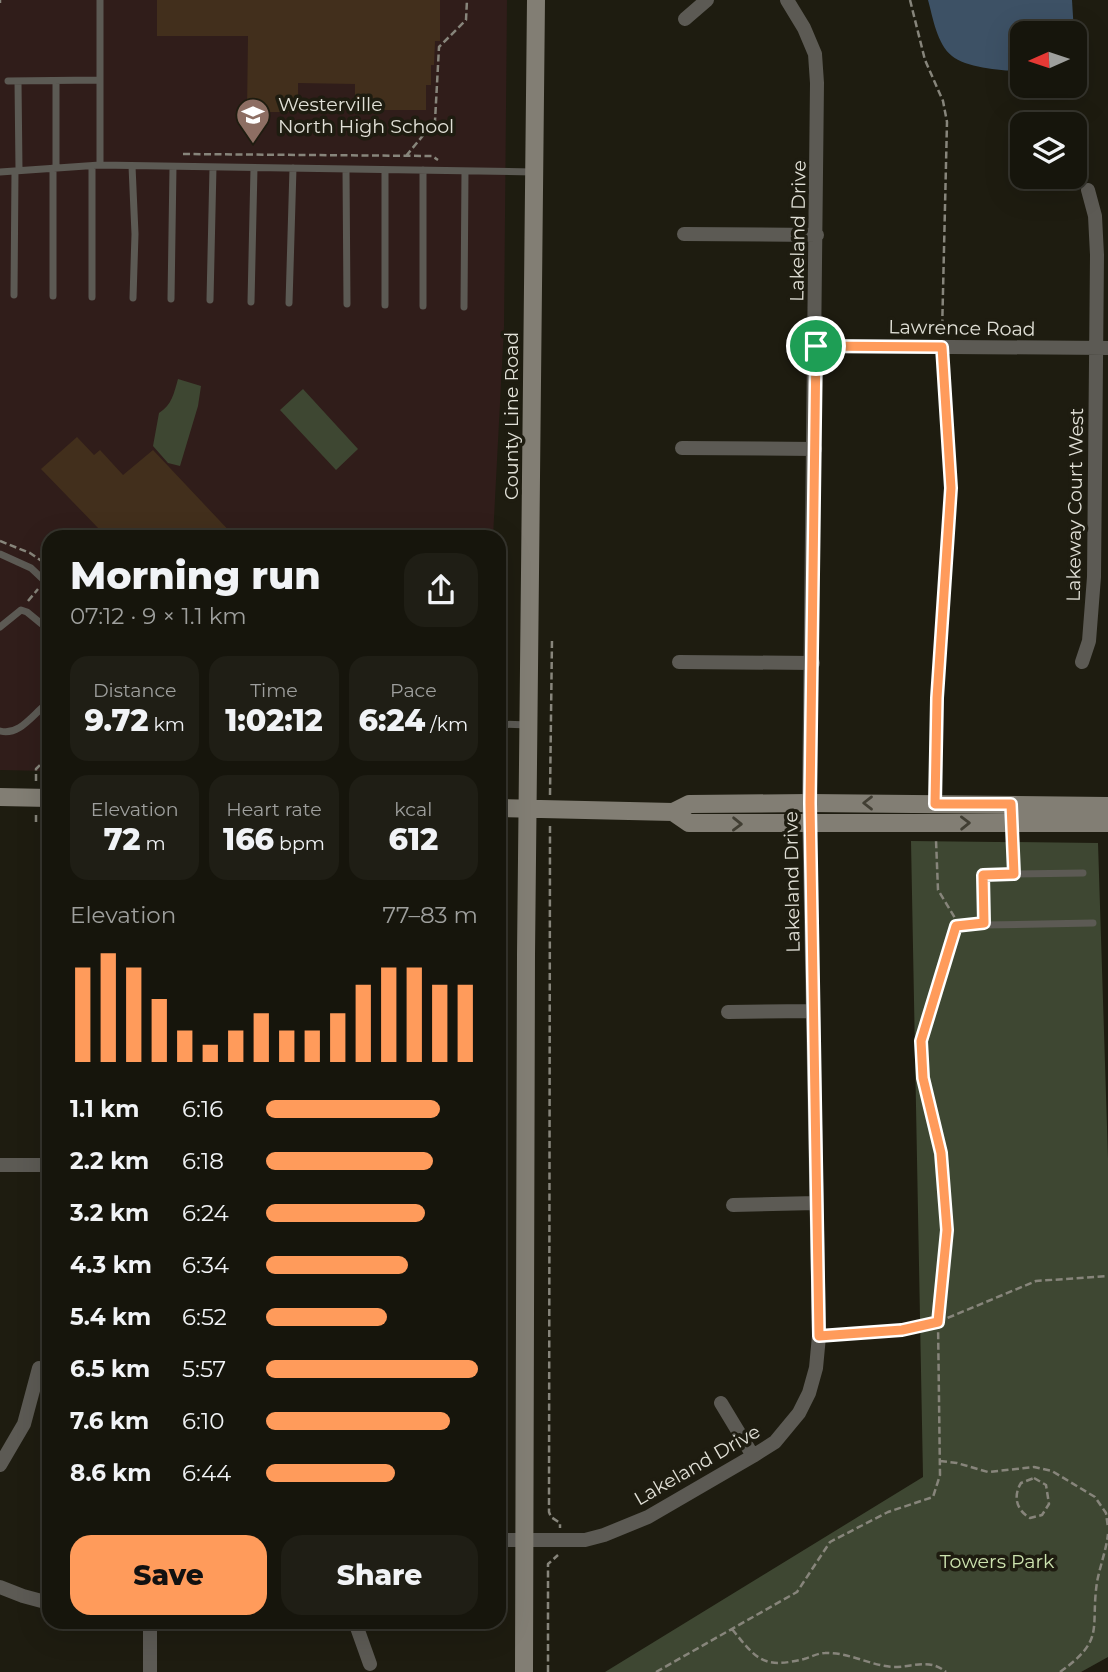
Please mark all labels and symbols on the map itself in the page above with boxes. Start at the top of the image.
north arrow [1010,21,1087,98]
place label: Westerville North High School [278,93,454,138]
school or university icon: Westerville North High School [234,96,272,145]
street label: Lakeland Drive [785,160,811,302]
street label: Lawrence Road [888,315,1036,341]
pin [786,316,846,376]
street label: County Line Road [500,332,523,500]
street label: Lakeway Court West [1062,408,1088,602]
one-way arrow [863,795,873,811]
street label: Lakeland Drive [779,811,805,953]
one-way arrow [960,815,971,831]
one-way arrow [733,816,743,832]
street label: Lakeland Drive [630,1420,764,1510]
park label: Towers Park [940,1550,1055,1573]

